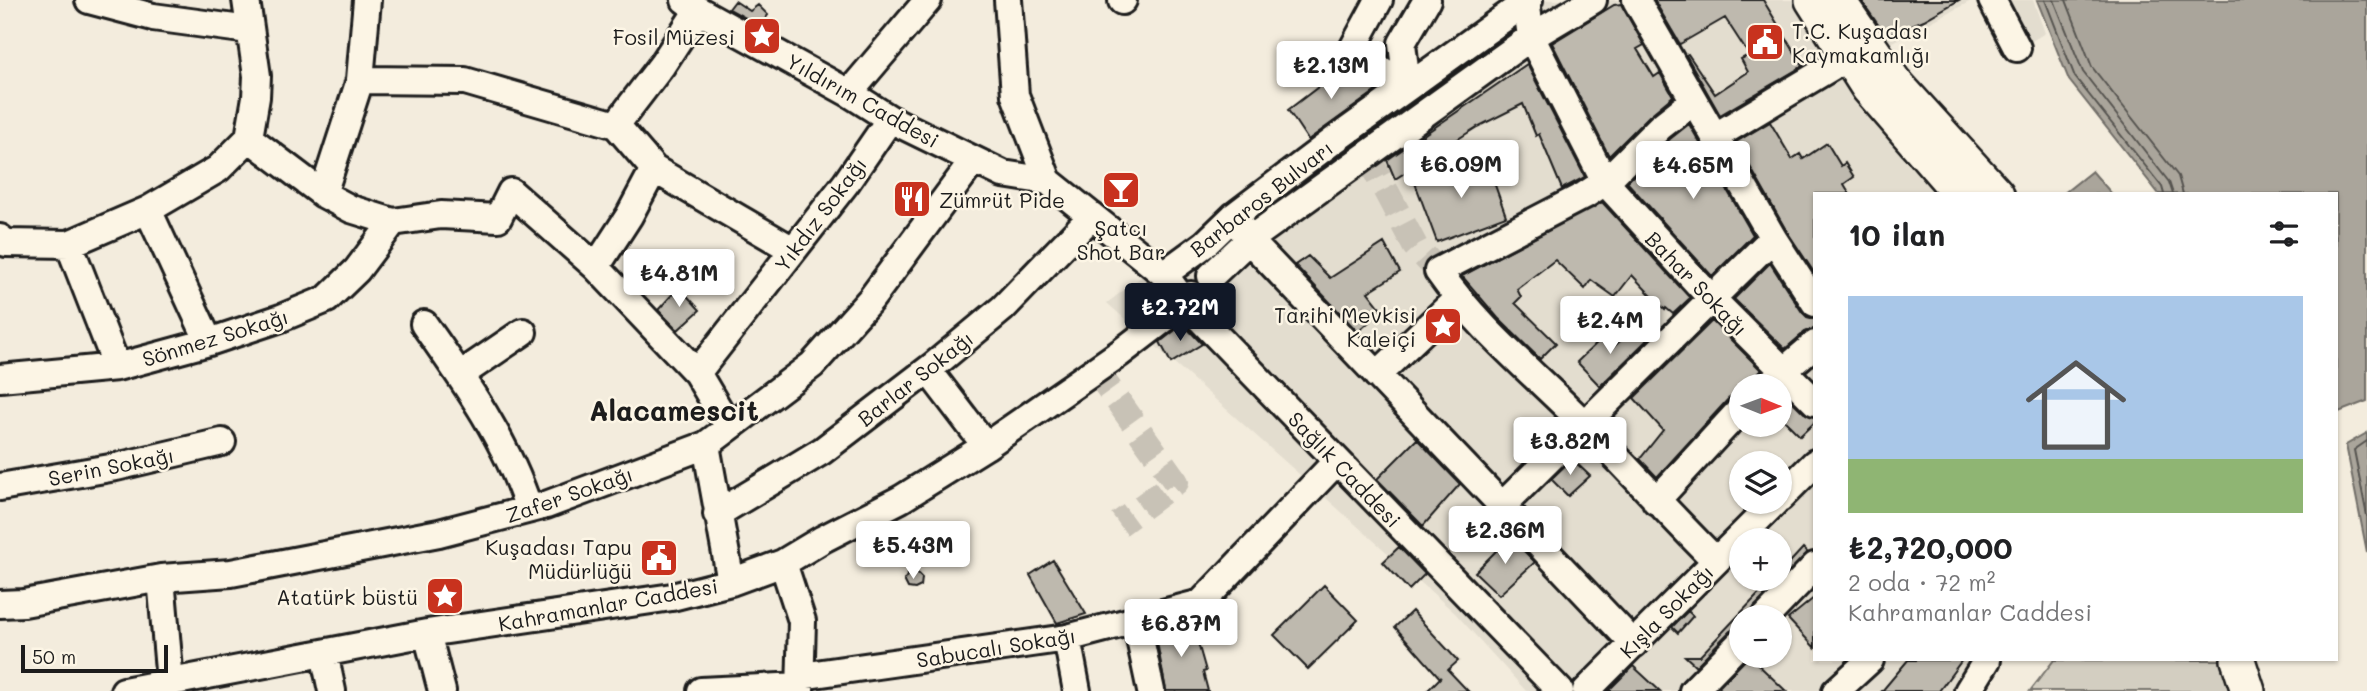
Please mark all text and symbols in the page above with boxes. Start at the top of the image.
place icon: Fosil Müzesi [741,15,783,57]
place label: T.C. Kuşadası Kaymakamlığı [1792,17,1930,68]
public building icon: T.C. Kuşadası Kaymakamlığı [1744,21,1786,63]
place label: Fosil Müzesi [613,23,735,50]
pin: ₺2.13M [1274,42,1388,101]
street label: Yıldırım Caddesi [782,47,944,153]
text: ₺2.13M [1293,49,1369,79]
street label: Barbaros Bulvarı [1184,134,1338,262]
pin: ₺6.09M [1404,140,1518,200]
pin: ₺4.65M [1636,142,1750,201]
text: ₺6.09M [1420,148,1502,178]
text: ₺4.65M [1652,149,1734,179]
street label: Yıkdız Sokağı [768,151,872,277]
bar icon: Şatcı Shot Bar [1100,169,1142,211]
restaurant icon: Zümrüt Pide [891,178,933,220]
place label: Zümrüt Pide [939,186,1065,213]
place label: Şatcı Shot Bar [1077,214,1165,265]
text: 10 ilan [1848,214,1945,254]
icon: filters [2265,215,2303,253]
street label: Bahar Sokağı [1640,225,1754,341]
pin: ₺4.81M [622,250,736,309]
text: ₺4.81M [639,257,719,287]
pin: ₺2.72M [1123,284,1237,343]
text: ₺2.72M [1141,291,1219,321]
pin: ₺2.4M [1561,296,1659,356]
place label: Tarihi Mevkisi Kaleiçi [1274,301,1416,352]
street label: Sönmez Sokağı [139,302,291,372]
text: ₺2.4M [1576,304,1644,334]
place icon: Tarihi Mevkisi Kaleiçi [1422,305,1464,347]
street label: Barlar Sokağı [852,324,978,432]
icon: home [2013,342,2139,468]
north arrow [1729,374,1792,438]
map controls [1729,374,1792,668]
district label: Alacamescit [589,392,759,428]
street label: Sağlık Caddesi [1283,405,1407,533]
pin: ₺3.82M [1513,418,1627,477]
text: ₺3.82M [1530,425,1610,455]
street label: Serin Sokağı [46,441,176,491]
button: layers [1729,451,1792,514]
street label: Zafer Sokağı [502,460,636,528]
pin: ₺2.36M [1448,506,1562,566]
text: ₺2.36M [1465,514,1545,544]
pin: ₺5.43M [856,522,970,581]
text: ₺2,720,000 [1848,527,2013,567]
button: + [1729,528,1792,591]
text: ₺5.43M [872,529,954,559]
place label: Kuşadası Tapu Müdürlüğü [485,533,632,584]
public building icon: Kuşadası Tapu Müdürlüğü [638,537,680,579]
street label: Kışla Sokağı [1613,558,1719,664]
text: 2 oda · 72 m² [1848,567,1995,597]
street label: Kahramanlar Caddesi [496,571,720,637]
place icon: Atatürk büstü [424,575,466,617]
place label: Atatürk büstü [276,583,418,610]
text: Kahramanlar Caddesi [1848,597,2092,627]
pin: ₺6.87M [1124,600,1238,659]
button: − [1729,605,1792,668]
text: ₺6.87M [1140,607,1222,637]
street label: Sabucalı Sokağı [914,621,1078,673]
scale bar [21,642,168,674]
text: 50 m [32,644,76,669]

